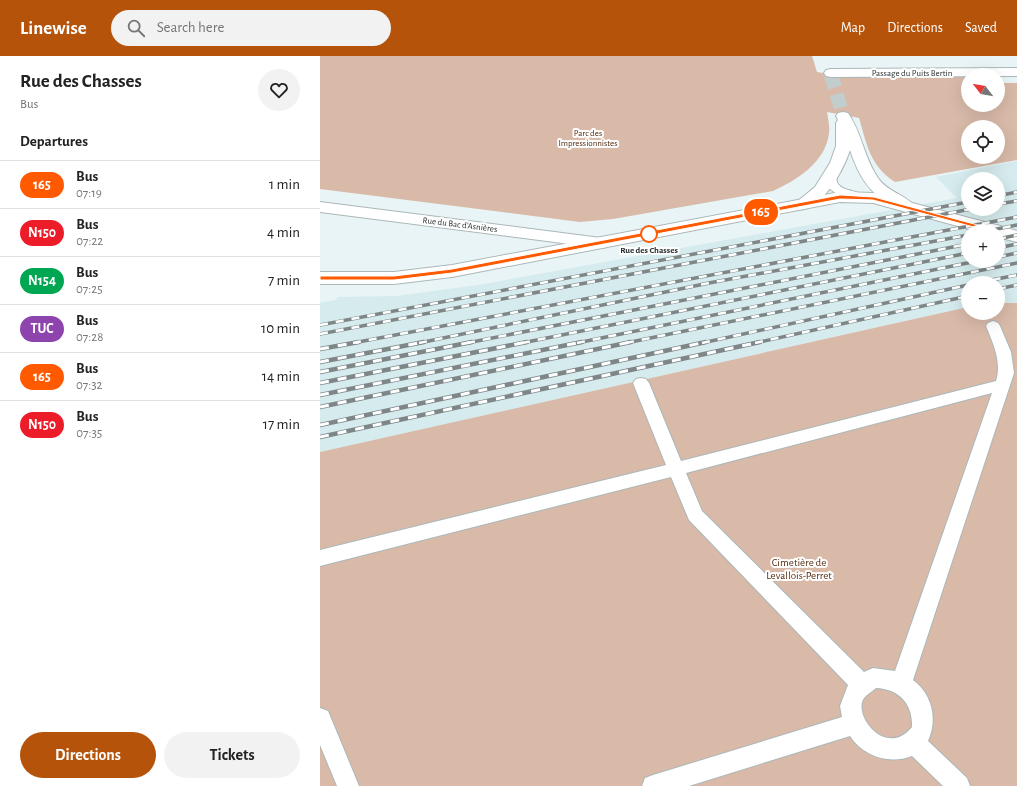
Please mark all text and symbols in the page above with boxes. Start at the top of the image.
search box [111,10,391,46]
icon: search [125,17,147,39]
text: Linewise [20,19,87,38]
text: Search here [157,20,225,35]
text: Map [841,21,865,35]
text: Directions [887,21,943,35]
text: Saved [965,21,997,35]
north arrow [961,68,1005,112]
map controls [961,68,1005,320]
button: heart [258,69,300,111]
street label: Passage du Puits Bertin [872,69,952,78]
text: Rue des Chasses [20,72,142,91]
text: Bus [20,98,38,111]
button: locate [961,120,1005,164]
park label: Parc des Impressionnistes [558,129,618,148]
text: Departures [20,134,88,149]
text: Bus [76,169,98,184]
button: layers [961,172,1005,216]
text: 1 min [269,177,300,192]
text: 165 [33,178,51,192]
text: 07:19 [76,187,102,200]
line badge: 165 [738,199,784,225]
text: 165 [752,205,770,219]
street label: Rue du Bac d’Asnières [422,216,498,234]
text: Bus [76,217,98,232]
button: + [961,224,1005,268]
text: 4 min [267,225,300,240]
marker: Rue des Chasses [640,225,658,243]
text: N150 [28,226,56,240]
text: 07:22 [76,235,103,248]
place label: Rue des Chasses [620,246,678,255]
text: Bus [76,265,98,280]
text: 7 min [268,273,300,288]
text: N154 [28,274,56,288]
button: − [961,276,1005,320]
text: 07:25 [76,283,103,296]
text: Bus [76,313,98,328]
text: 10 min [261,321,300,336]
text: TUC [30,322,54,336]
text: 07:28 [76,331,103,344]
text: Bus [76,361,98,376]
text: 14 min [262,369,300,384]
text: 165 [33,370,51,384]
text: 07:32 [76,379,103,392]
text: Bus [76,409,98,424]
text: 17 min [263,417,300,432]
text: N150 [28,418,56,432]
text: 07:35 [76,427,102,440]
park label: Cimetière de Levallois-Perret [766,557,832,581]
button: Directions [20,732,156,778]
button: Tickets [164,732,300,778]

